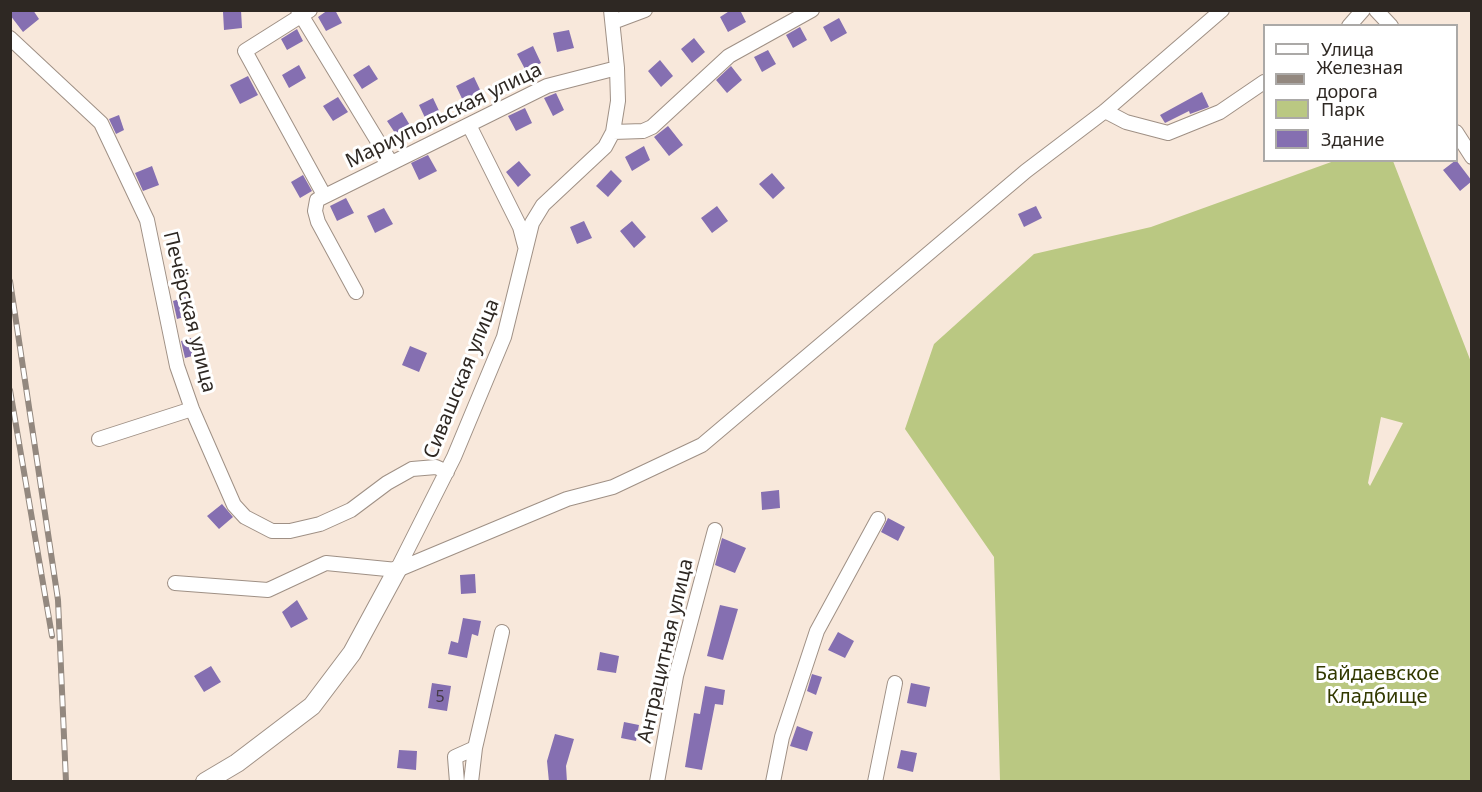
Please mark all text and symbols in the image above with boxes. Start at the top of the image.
legend [1263,24,1458,162]
text: Улица [1321,37,1374,61]
text: Железная дорога [1317,55,1403,103]
street label: Мариупольская улица [342,58,546,174]
text: Парк [1321,97,1365,121]
text: Здание [1321,127,1384,151]
street label: Печёрская улица [157,229,221,395]
street label: Сивашская улица [419,296,505,462]
street label: Антрацитная улица [633,557,699,745]
park label: Байдаевское Кладбище [1315,662,1439,709]
house number: 5 [435,687,445,707]

